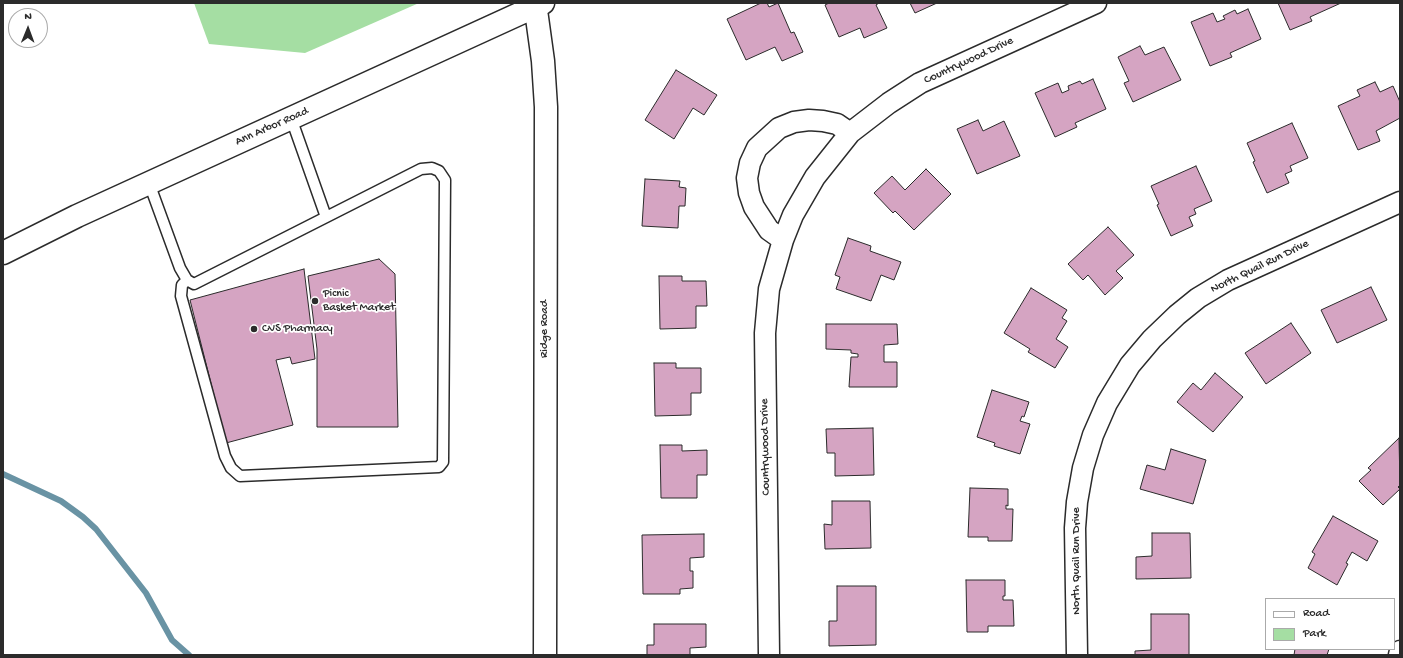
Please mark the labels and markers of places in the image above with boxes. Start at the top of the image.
place label: Picnic Basket Market [323,287,395,315]
marker: Picnic Basket Market [310,296,320,306]
place label: CVS Pharmacy [262,322,333,336]
marker: CVS Pharmacy [249,324,259,334]

